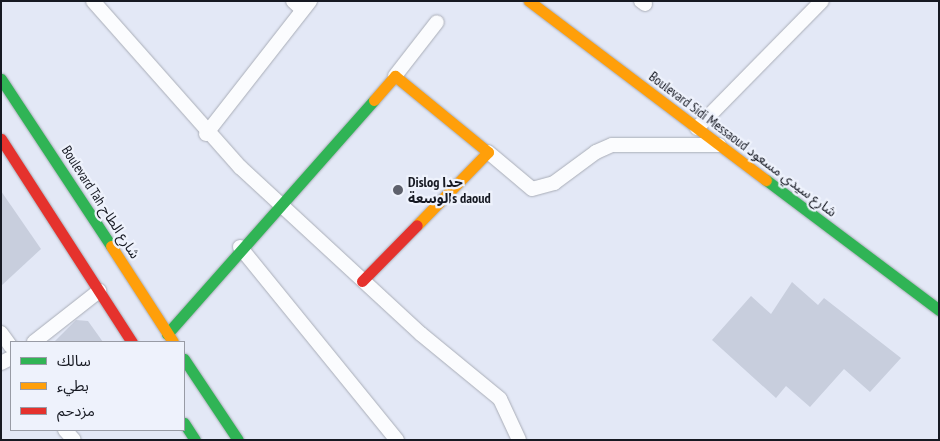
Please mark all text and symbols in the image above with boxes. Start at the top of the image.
street label: Boulevard Sidi Messaoud شارع سيدي مسعود [646,68,840,220]
street label: Boulevard Tah شارع الطاح [58,142,144,262]
place label: Dislog حدا الوسعةs daoud [408,174,491,206]
marker: Dislog حدا الوسعةs daoud [392,184,404,196]
legend [10,341,185,431]
text: سالك [57,351,91,370]
text: بطيء [57,376,89,395]
text: مزدحم [57,401,95,420]

